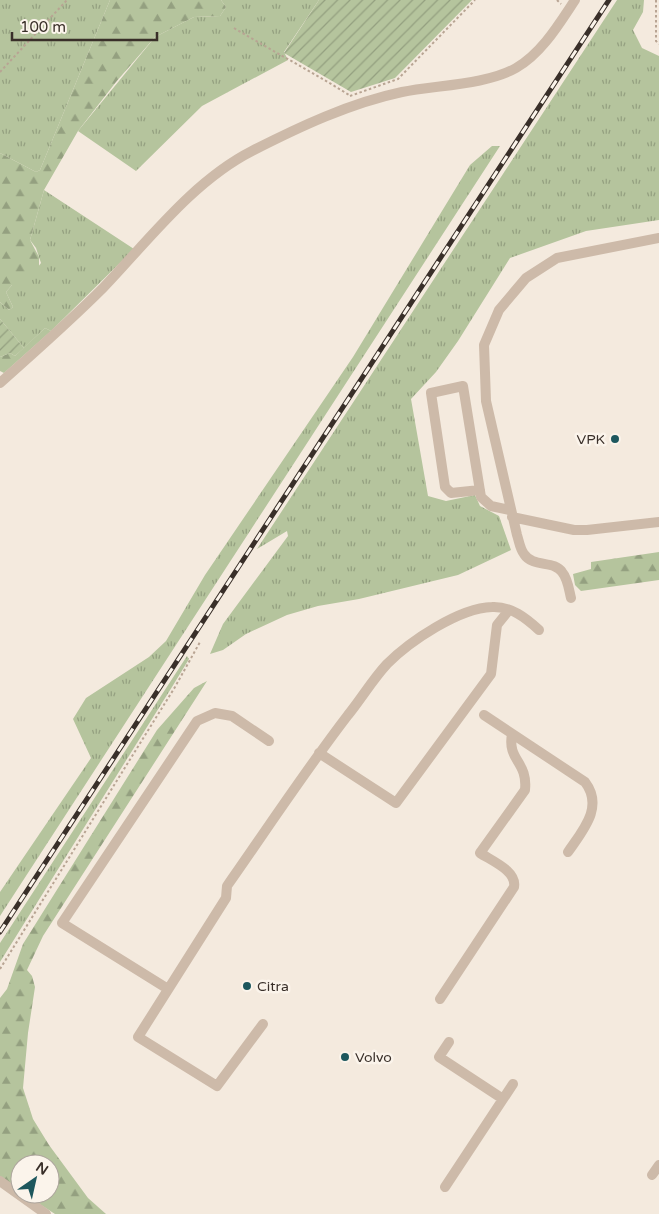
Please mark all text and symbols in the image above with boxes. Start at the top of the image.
scale bar [12,10,158,42]
text: 100 m [20,18,66,36]
place label: VPK [576,431,605,448]
marker: VPK [609,433,621,445]
place label: Citra [257,978,289,995]
marker: Citra [241,980,253,992]
place label: Volvo [355,1049,392,1066]
marker: Volvo [339,1051,351,1063]
north arrow [10,1154,60,1204]
text: N [33,1158,51,1179]

